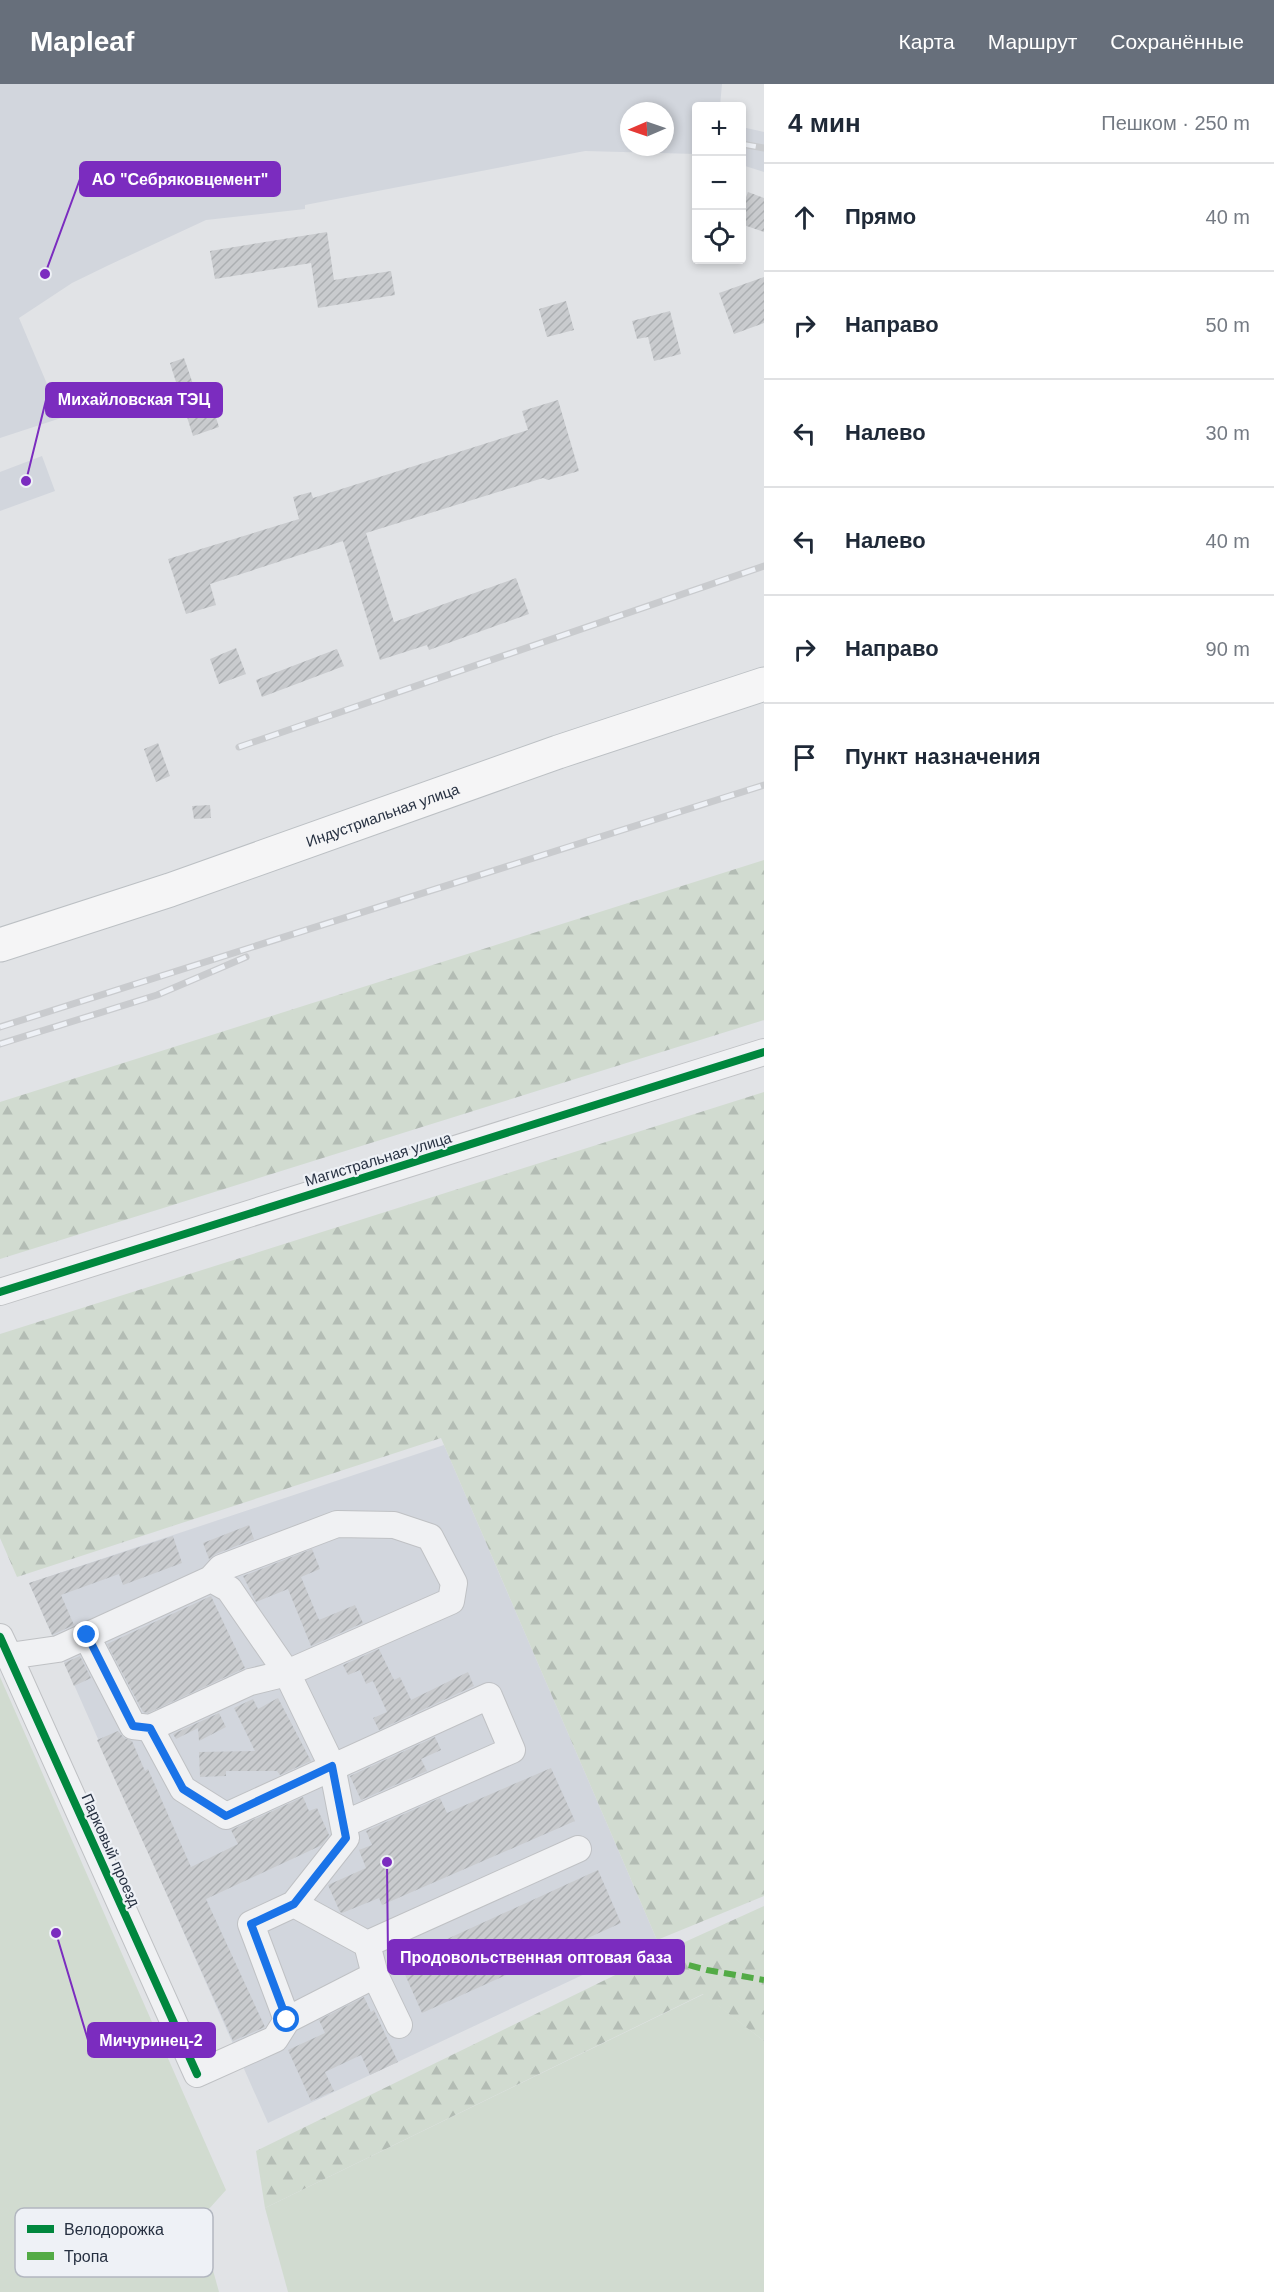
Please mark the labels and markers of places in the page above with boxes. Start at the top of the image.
callout: АО "Себряковцемент" [80,162,280,196]
callout: Михайловская ТЭЦ [46,383,222,417]
callout: Продовольственная оптовая база [388,1940,684,1974]
callout: Мичуринец-2 [88,2023,215,2057]

